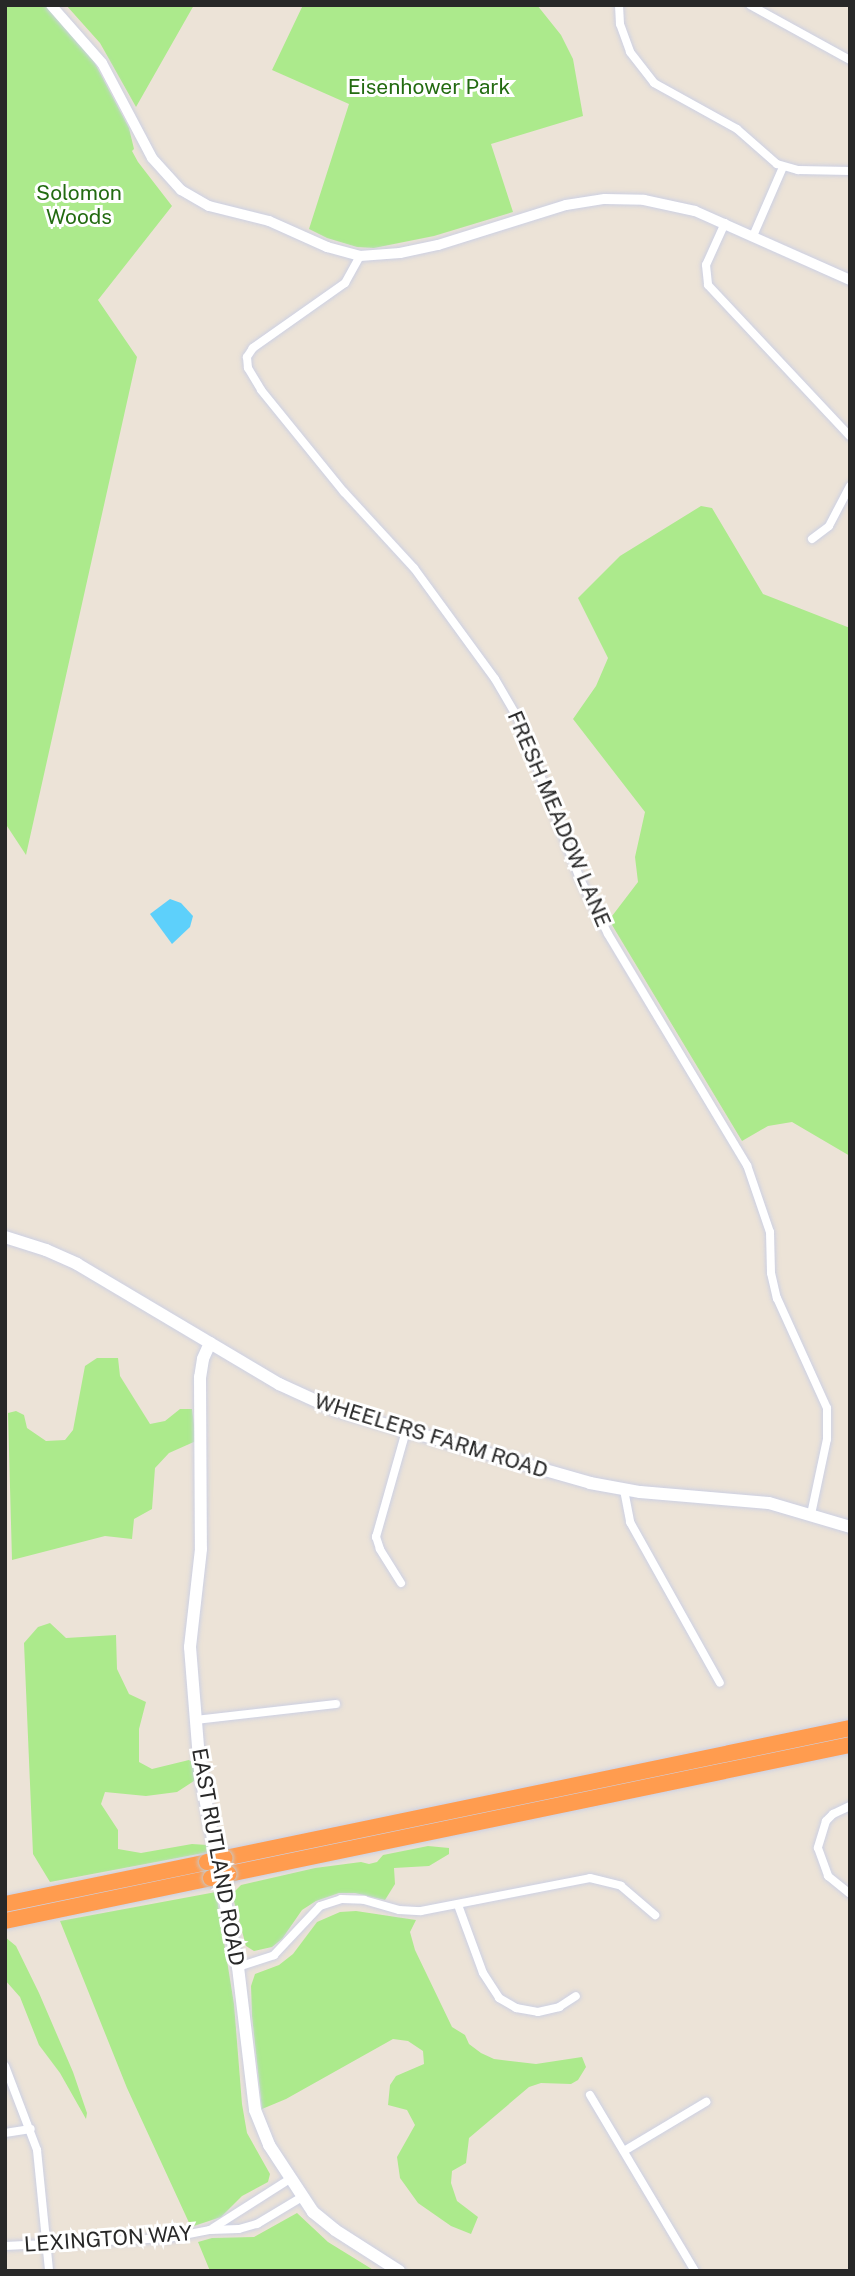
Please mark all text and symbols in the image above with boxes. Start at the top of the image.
park label: Eisenhower Park [348,74,510,100]
park label: Solomon Woods [36,180,122,230]
street label: FRESH MEADOW LANE [502,707,616,931]
street label: WHEELERS FARM ROAD [311,1388,551,1484]
street label: EAST RUTLAND ROAD [186,1746,250,1968]
street label: LEXINGTON WAY [23,2221,193,2257]

